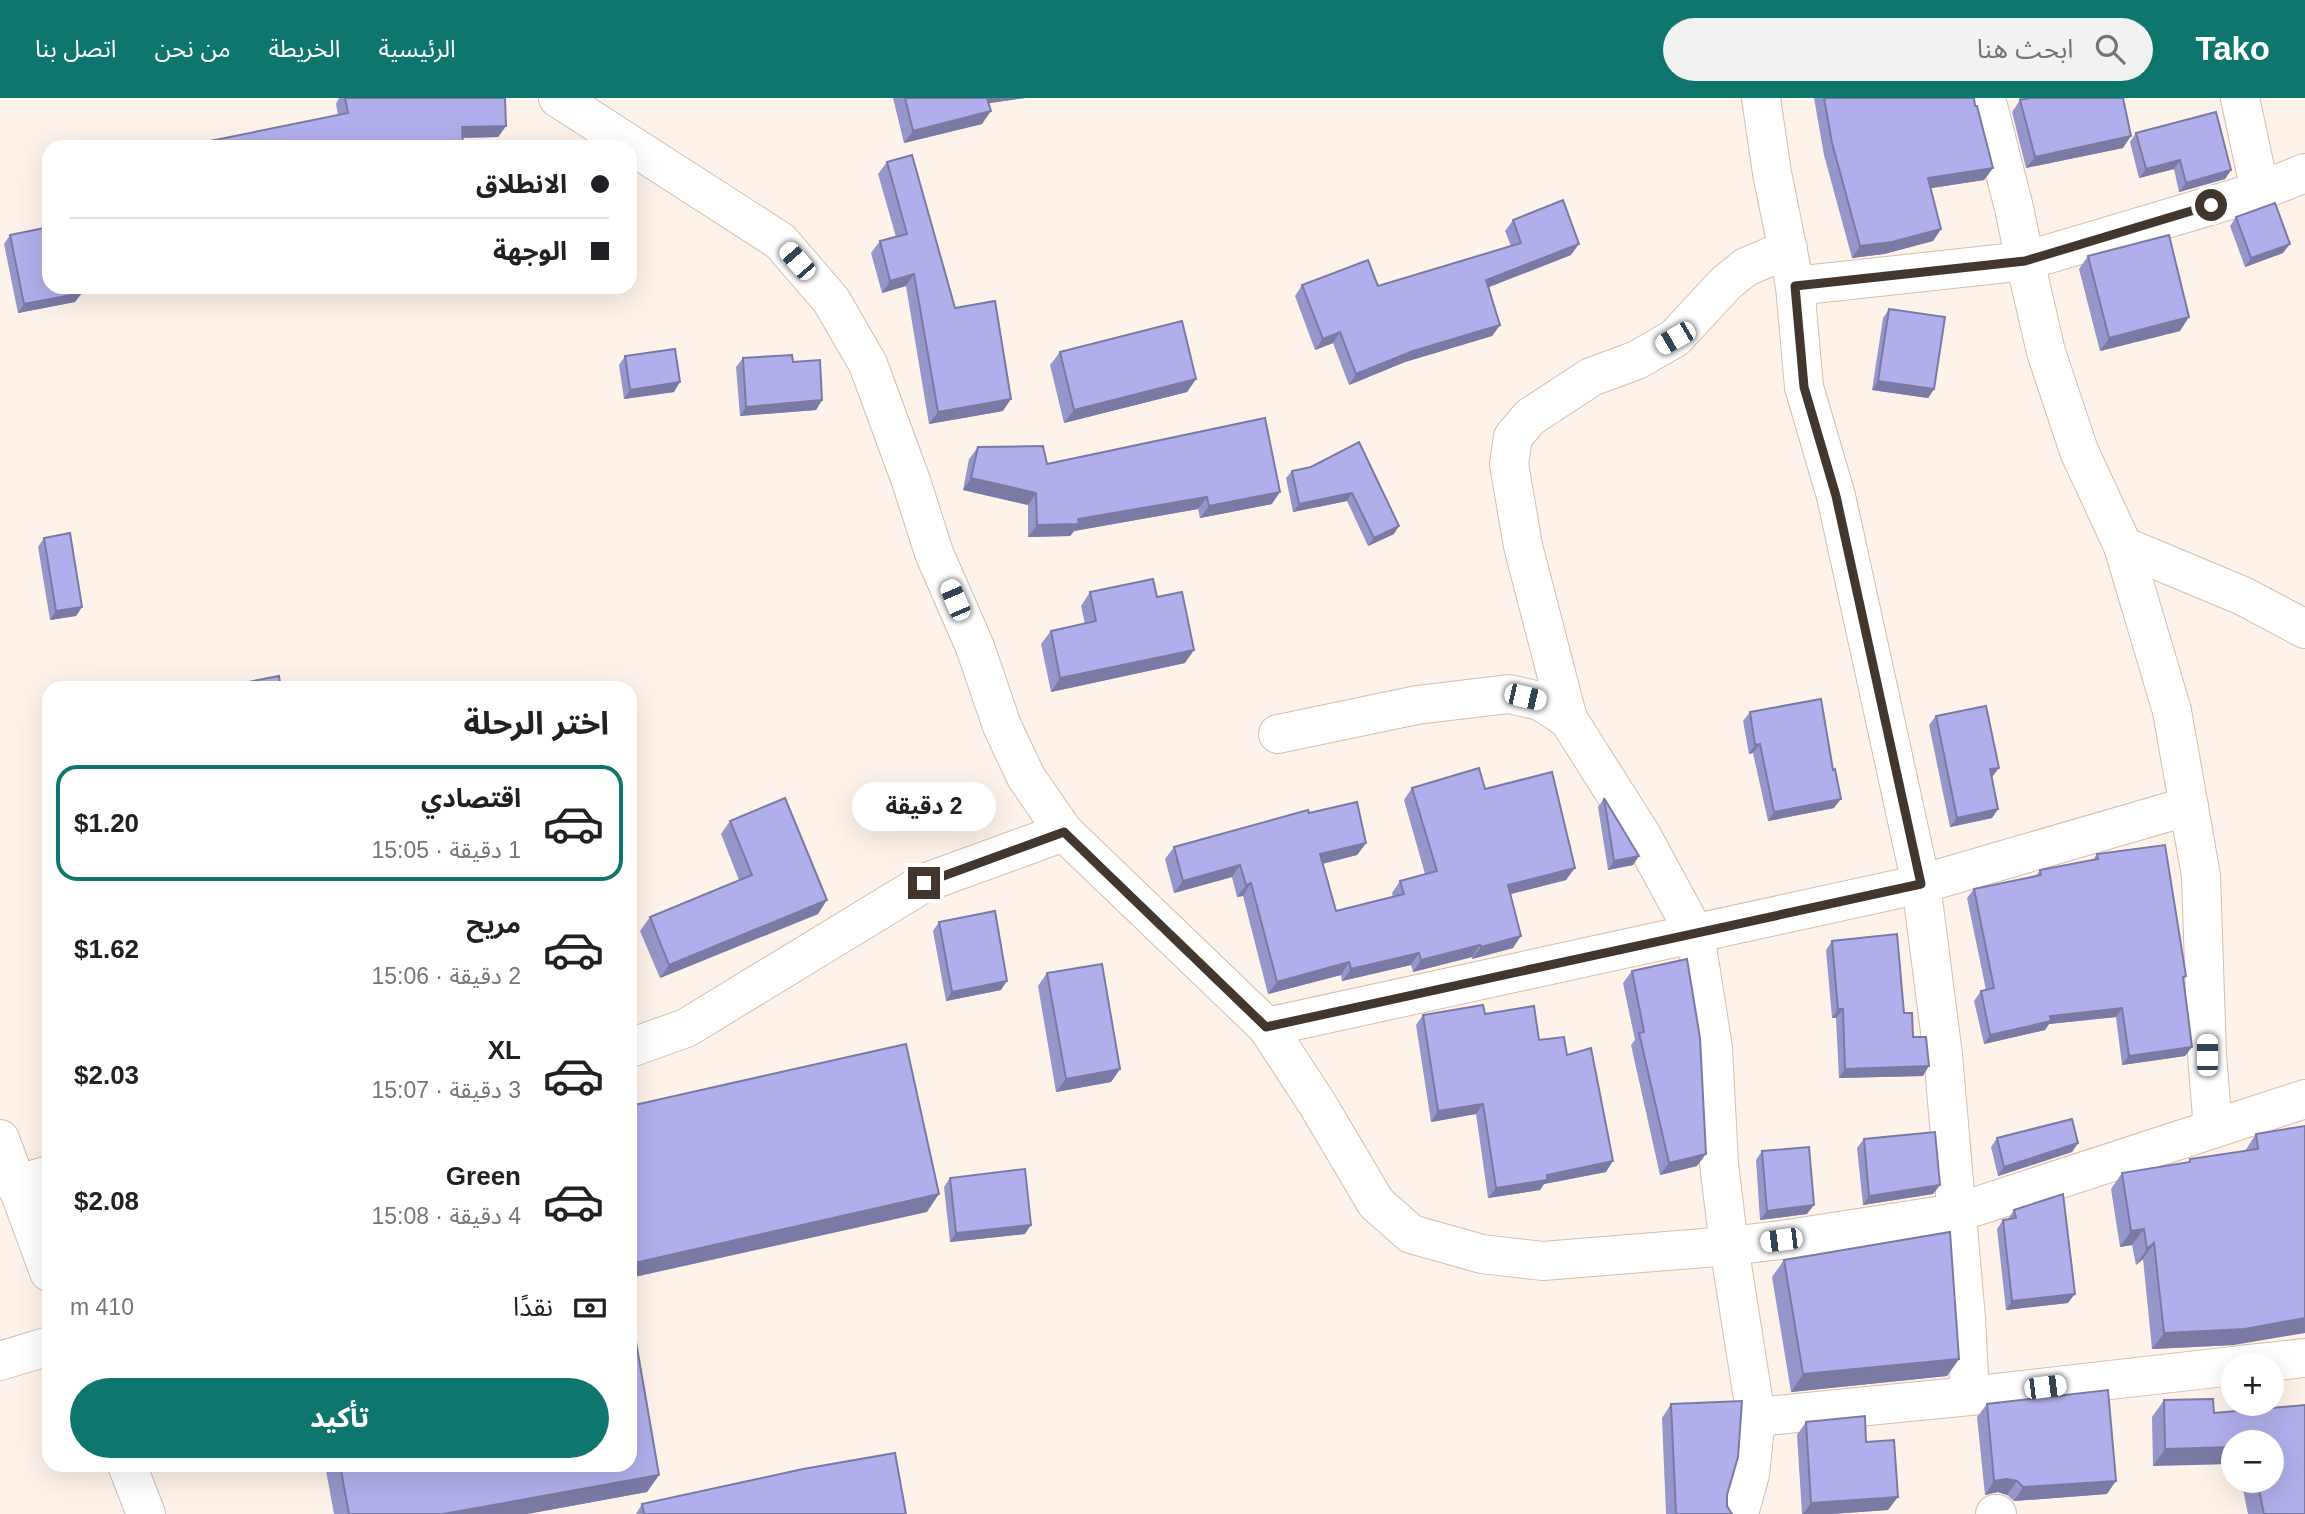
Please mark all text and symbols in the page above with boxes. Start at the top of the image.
search box [1663,18,2153,81]
icon: search [2091,30,2129,68]
text: Tako [2195,30,2270,67]
text: ابحث هنا [1977,34,2073,64]
text: اتصل بنا [35,35,117,62]
text: من نحن [155,35,231,62]
text: الخريطة [269,35,341,62]
text: الرئيسية [379,35,456,62]
text: الانطلاق [476,169,567,199]
route start [2195,189,2227,221]
text: الوجهة [493,236,567,266]
car [776,238,819,284]
car [1652,318,1699,358]
car [938,577,973,623]
car [1503,682,1548,712]
text: اختر الرحلة [463,705,609,741]
callout: 2 دقيقة [852,782,996,830]
text: اقتصادي [421,783,521,813]
icon: car [542,792,605,855]
text: 2 دقيقة [885,793,963,819]
text: $1.20 [74,808,139,838]
text: 1 دقيقة · 15:05 [371,837,521,863]
route end [908,867,940,899]
text: مريح [466,909,521,939]
icon: car [542,918,605,981]
text: $1.62 [74,934,139,964]
text: 2 دقيقة · 15:06 [371,963,521,989]
car [2197,1034,2218,1076]
text: XL [488,1035,521,1065]
icon: car [542,1044,605,1107]
text: $2.03 [74,1060,139,1090]
text: 3 دقيقة · 15:07 [371,1077,521,1103]
text: Green [446,1161,521,1191]
icon: car [542,1170,605,1233]
text: $2.08 [74,1186,139,1216]
text: 4 دقيقة · 15:08 [371,1203,521,1229]
car [1759,1227,1804,1253]
icon: cash [571,1289,609,1327]
text: نقدًا [513,1292,553,1322]
text: 410 m [70,1294,134,1320]
map controls [2221,1353,2284,1493]
button: + [2221,1353,2284,1416]
car [2023,1374,2068,1400]
button: تأكيد [70,1378,609,1458]
button: − [2221,1430,2284,1493]

